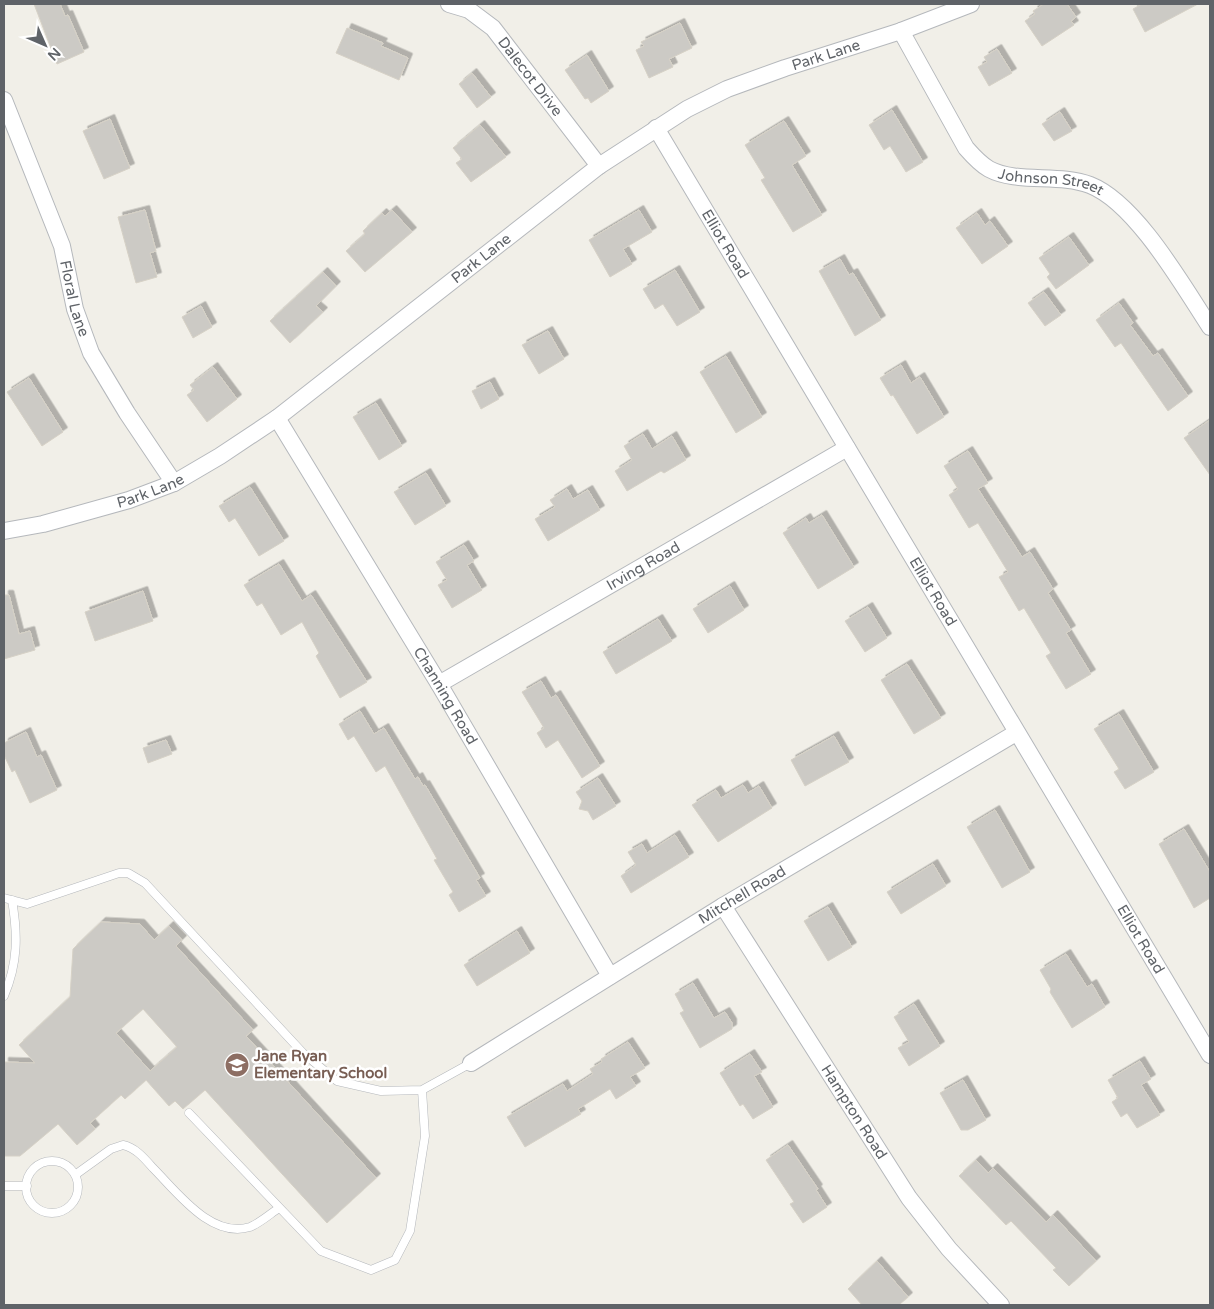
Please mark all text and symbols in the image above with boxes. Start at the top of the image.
north arrow [20,20,70,70]
street label: Dalecot Drive [494,33,566,120]
street label: Park Lane [790,36,862,74]
text: N [44,44,64,64]
street label: Johnson Street [996,164,1107,199]
street label: Elliot Road [698,206,753,282]
street label: Park Lane [448,229,514,287]
street label: Floral Lane [56,259,93,339]
street label: Park Lane [115,470,187,512]
street label: Irving Road [603,538,683,594]
street label: Elliot Road [905,554,961,629]
street label: Channing Road [410,644,481,748]
street label: Mitchell Road [695,862,789,928]
street label: Elliot Road [1113,901,1168,977]
place label: Jane Ryan Elementary School [253,1047,387,1083]
school or university icon: Jane Ryan Elementary School [224,1052,250,1078]
street label: Hampton Road [817,1061,891,1162]

